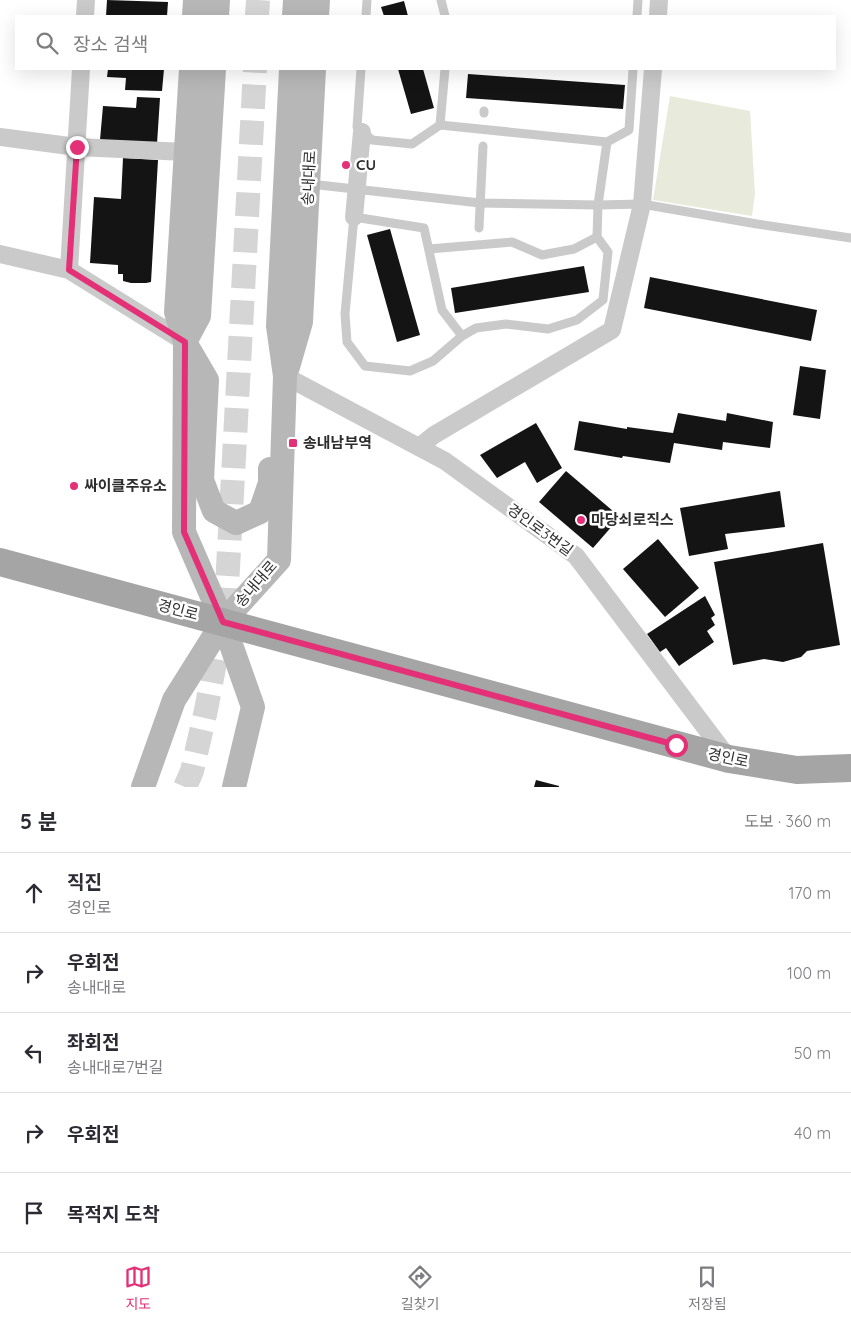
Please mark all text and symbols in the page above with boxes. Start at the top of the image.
search box [15,15,836,70]
icon: search [33,29,61,57]
text: 장소 검색 [73,32,148,56]
route end [66,136,89,159]
street label: 송내대로 [298,150,319,206]
place label: CU [356,155,376,174]
marker: CU [340,159,352,171]
place label: 송내남부역 [303,433,372,452]
marker: 송내남부역 [287,437,299,449]
place label: 싸이클주유소 [84,476,167,495]
marker: 싸이클주유소 [68,480,80,492]
street label: 경인로3번길 [504,499,577,560]
place label: 마당쇠로직스 [591,510,674,529]
marker: 마당쇠로직스 [575,514,587,526]
street label: 송내대로 [230,557,281,611]
street label: 경인로 [156,595,201,624]
route start [665,734,688,757]
street label: 경인로 [706,744,750,771]
text: 5 분 [20,808,57,834]
text: 도보 · 360 m [744,811,831,831]
text: 직진 [67,870,102,894]
icon: ahead [20,879,48,907]
text: 170 m [788,883,831,903]
text: 경인로 [67,897,111,917]
text: 우회전 [67,950,119,974]
icon: right [20,959,48,987]
text: 100 m [787,963,831,983]
text: 송내대로 [67,977,126,997]
text: 좌회전 [67,1030,119,1054]
icon: left [20,1039,48,1067]
text: 50 m [794,1043,831,1063]
text: 송내대로7번길 [67,1057,164,1077]
icon: right [20,1119,48,1147]
text: 우회전 [67,1122,119,1146]
text: 40 m [794,1123,831,1143]
icon: arrive [20,1199,48,1227]
text: 목적지 도착 [67,1202,160,1226]
tab: 지도 [124,1263,152,1313]
tab: 길찾기 [401,1263,439,1313]
tab: 저장됨 [688,1263,727,1313]

